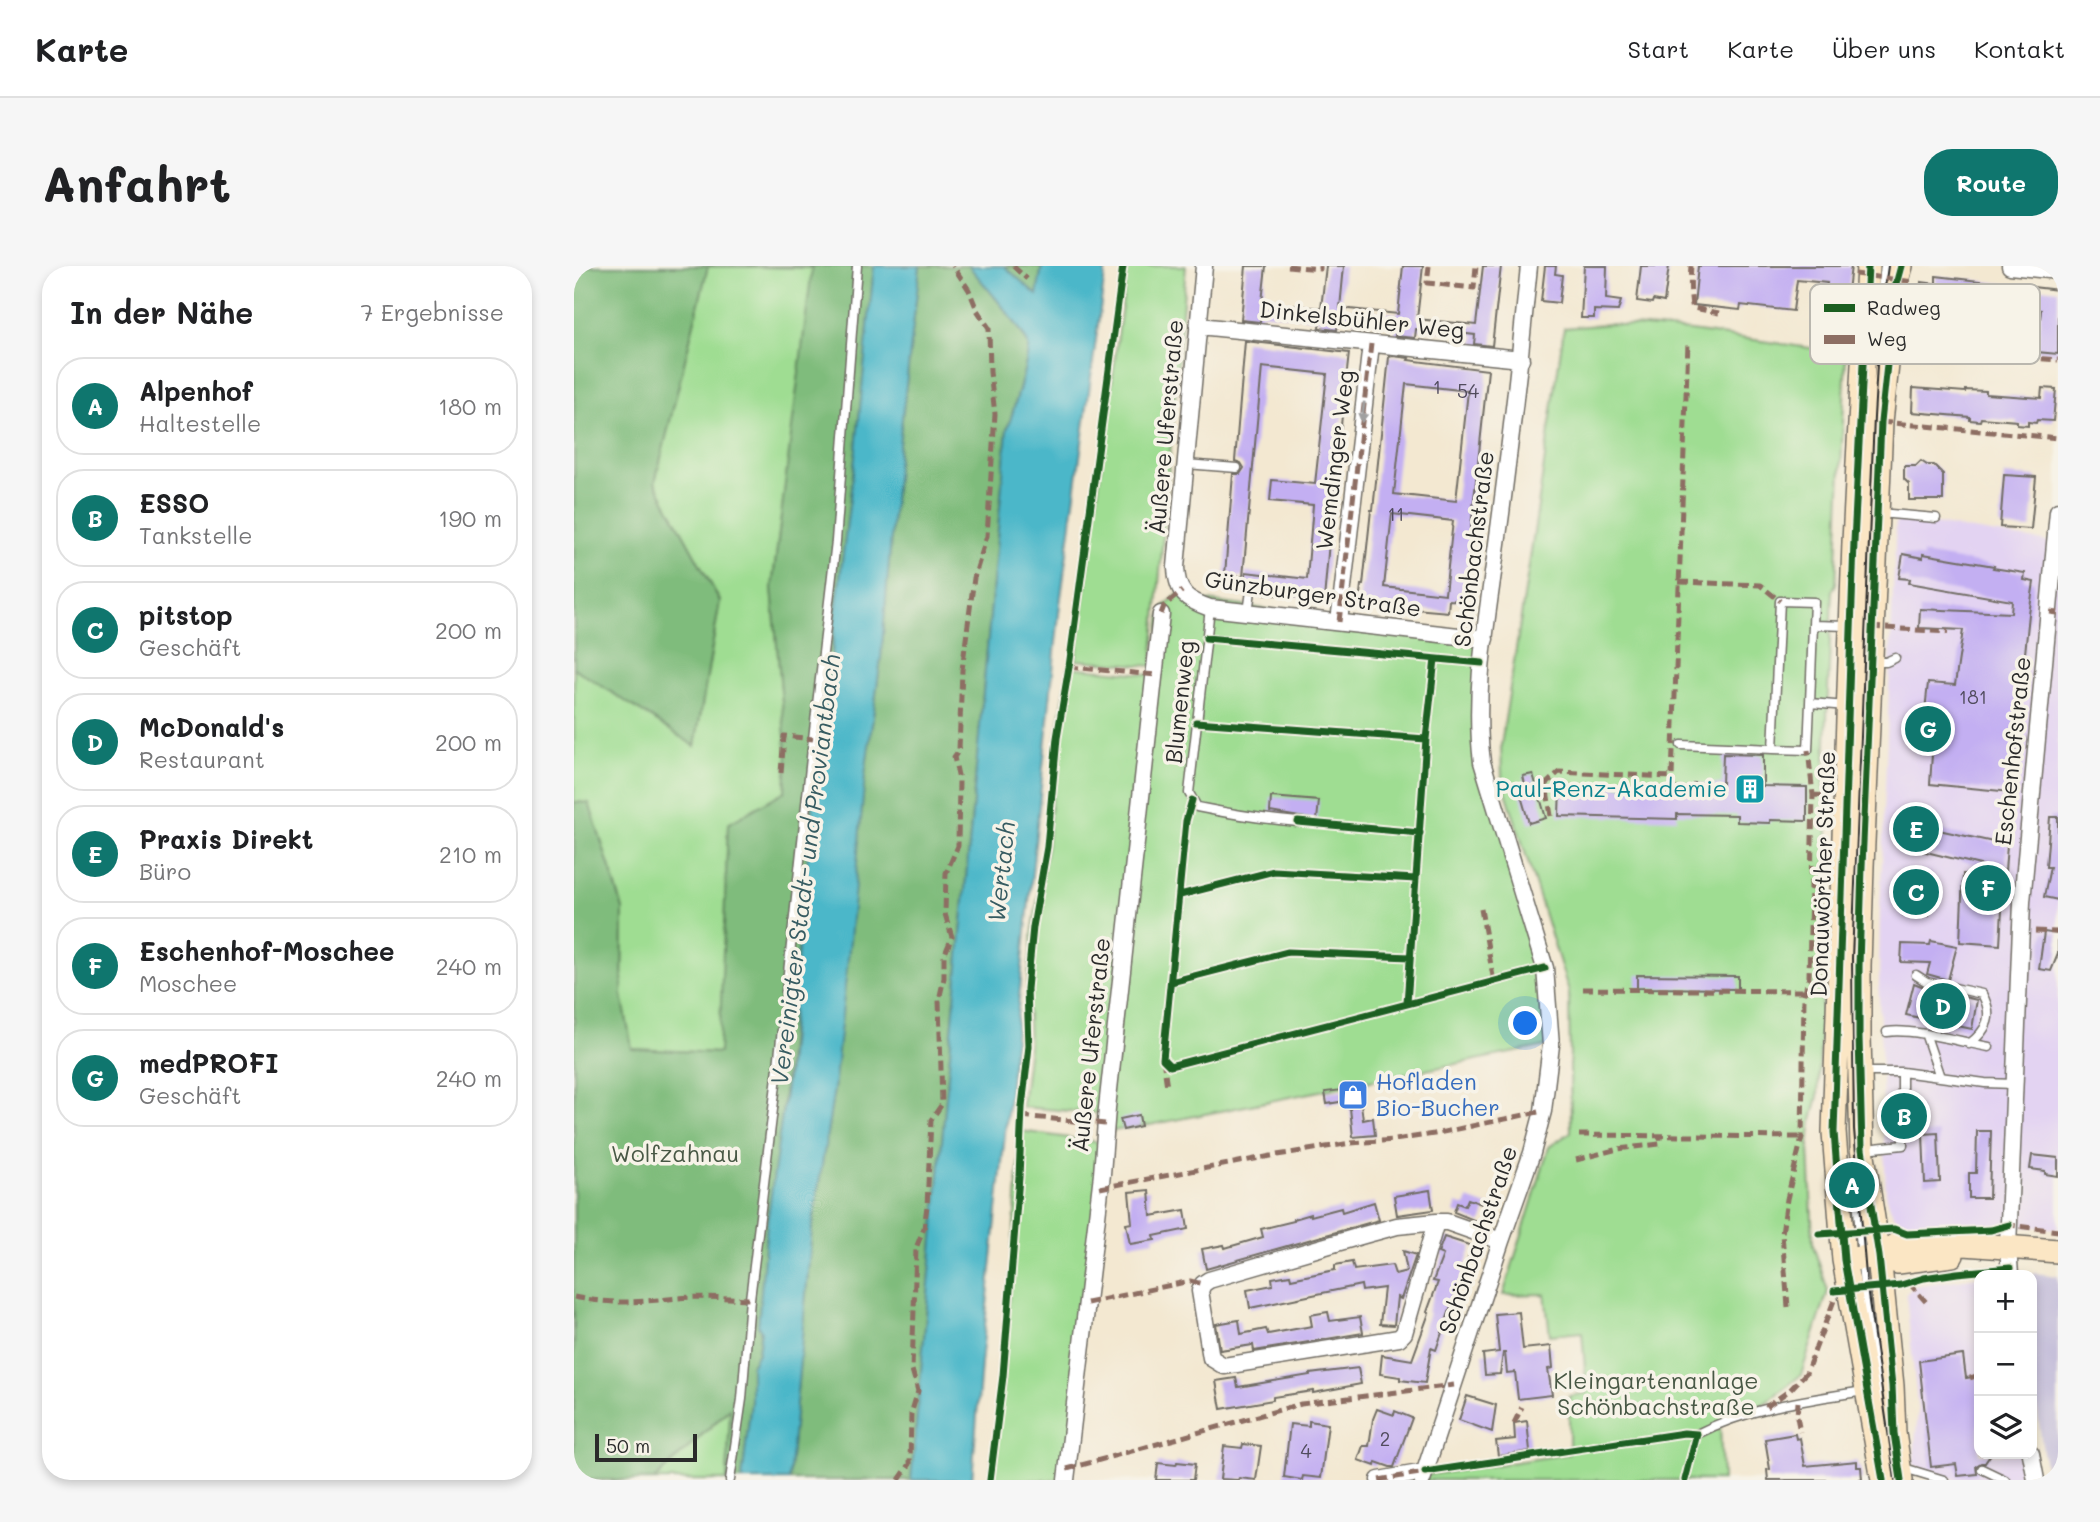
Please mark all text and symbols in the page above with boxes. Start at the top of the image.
text: Karte [35,27,129,70]
text: Start [1627,33,1689,64]
text: Karte [1727,33,1794,64]
text: Über uns [1832,33,1936,64]
text: Kontakt [1974,33,2065,64]
button: Route [1924,149,2058,216]
text: Anfahrt [42,151,231,214]
legend [1810,284,2040,364]
text: In der Nähe [70,292,253,332]
street label: Dinkelsbühler Weg [1258,293,1466,345]
text: Radweg [1867,295,1941,320]
text: 7 Ergebnisse [361,297,504,327]
street label: Äußere Uferstraße [1141,318,1189,536]
text: Weg [1867,326,1906,351]
street label: Wemdinger Weg [1308,368,1360,552]
text: Alpenhof [139,374,253,408]
house number: 1 [1433,374,1441,399]
house number: 54 [1457,378,1479,403]
text: A [87,391,103,421]
text: 180 m [438,391,502,421]
one-way arrow [1358,401,1369,423]
text: Haltestelle [139,408,261,438]
street label: Schönbachstraße [1446,449,1500,649]
text: ESSO [139,486,209,520]
house number: 11 [1388,501,1405,526]
text: B [87,503,103,533]
text: 190 m [438,503,502,533]
text: Tankstelle [139,520,252,550]
street label: Günzburger Straße [1203,563,1423,623]
text: pitstop [139,598,233,632]
text: C [86,615,104,645]
text: 200 m [435,615,502,645]
text: Geschäft [139,632,241,662]
street label: Blumenweg [1158,639,1200,765]
water label: Vereinigter Stadt- und Proviantbach [763,652,846,1087]
street label: Eschenhofstraße [1987,655,2037,847]
house number: 181 [1959,684,1987,709]
pin: G [1905,703,1951,755]
text: McDonald's [139,710,284,744]
text: D [87,727,103,757]
text: 200 m [435,727,502,757]
text: Restaurant [139,744,265,774]
street label: Donauwörther Straße [1803,750,1841,997]
building icon: Paul-Renz-Akademie [1733,772,1767,806]
place label: Paul-Renz-Akademie [1495,773,1727,803]
pin: E [1893,803,1939,855]
water label: Wertach [980,820,1021,924]
text: Praxis Direkt [139,822,313,856]
text: E [88,839,102,869]
text: 210 m [439,839,502,869]
text: Büro [139,856,191,886]
pin: F [1965,862,2011,914]
pin: C [1893,866,1939,918]
text: Eschenhof-Moschee [139,934,394,968]
street label: Äußere Uferstraße [1064,936,1116,1154]
text: F [88,951,102,981]
text: 240 m [436,951,502,981]
text: Moschee [139,968,237,998]
pin: D [1920,980,1966,1032]
your location [1508,1006,1542,1040]
text: medPROFI [139,1046,278,1080]
text: G [86,1063,104,1093]
text: 240 m [436,1063,502,1093]
place label: Hofladen Bio-Bucher [1376,1066,1500,1122]
shop icon: Hofladen Bio-Bucher [1336,1078,1370,1112]
text: Geschäft [139,1080,241,1110]
pin: B [1881,1090,1927,1142]
park label: Wolfzahnau [611,1138,739,1168]
street label: Schönbachstraße [1431,1142,1523,1338]
pin: A [1829,1159,1875,1211]
map controls [1974,1270,2037,1459]
button: + [1974,1270,2037,1333]
button: − [1974,1333,2037,1396]
park label: Kleingartenanlage Schönbachstraße [1554,1365,1758,1421]
button: layers [1974,1396,2037,1459]
house number: 2 [1380,1426,1390,1451]
scale bar [595,1431,696,1463]
text: 50 m [606,1433,650,1458]
house number: 4 [1300,1438,1312,1463]

